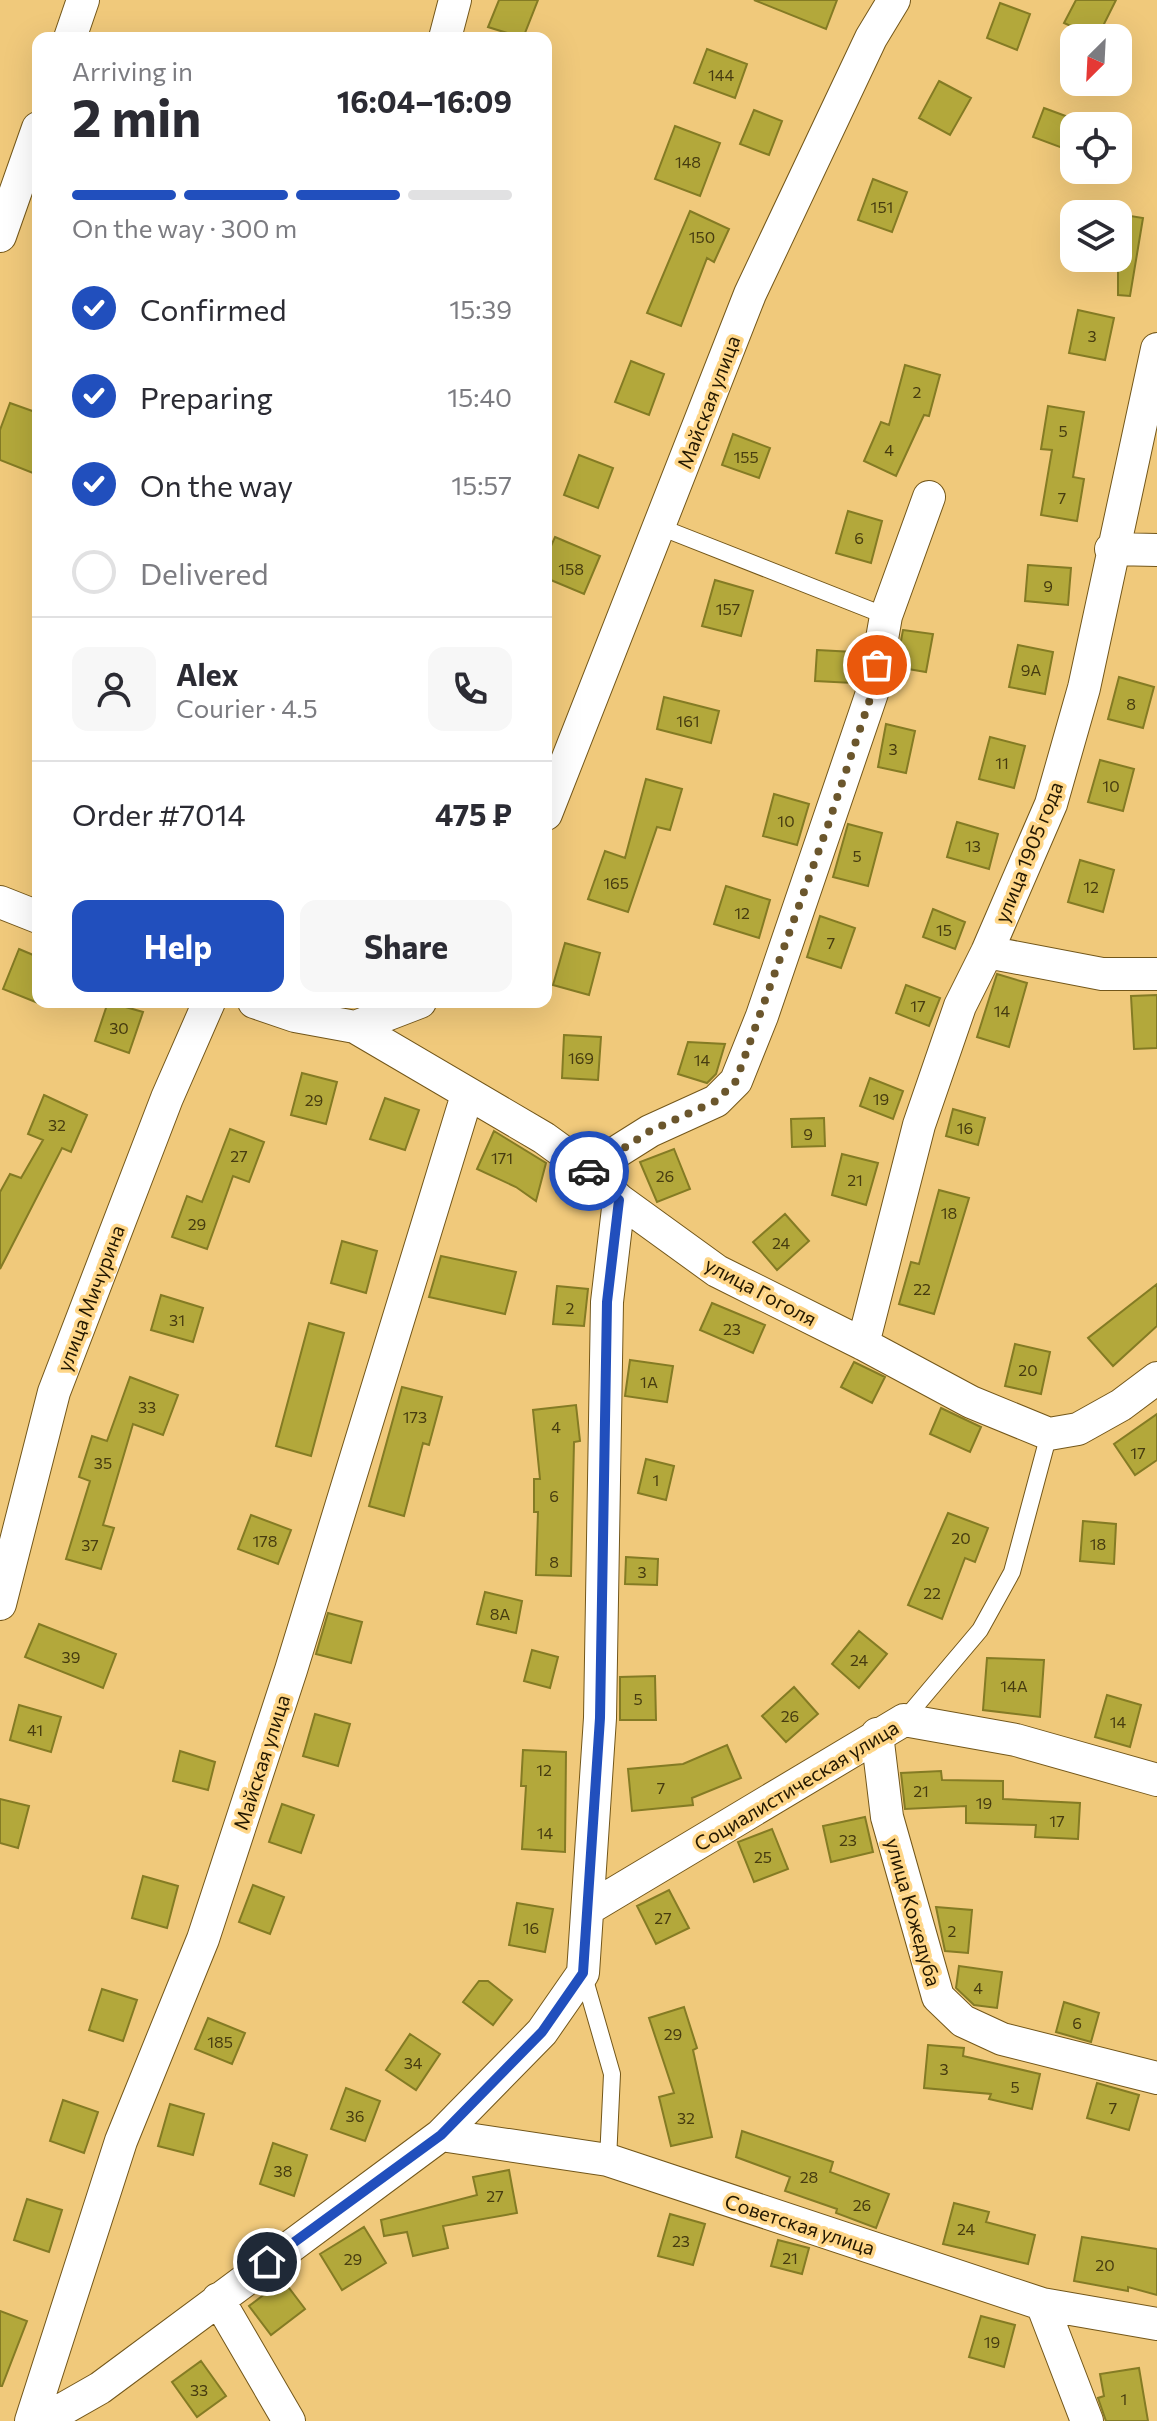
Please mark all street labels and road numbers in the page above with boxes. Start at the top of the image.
street label: Майская улица [672,332,744,472]
street label: улица 1905 года [989,778,1067,926]
street label: улица Мичурина [51,1221,129,1375]
street label: улица Гоголя [701,1252,821,1330]
street label: Майская улица [228,1691,294,1833]
street label: Социалистическая улица [689,1714,903,1856]
street label: улица Кожедуба [881,1835,947,1989]
street label: Советская улица [722,2188,878,2260]

